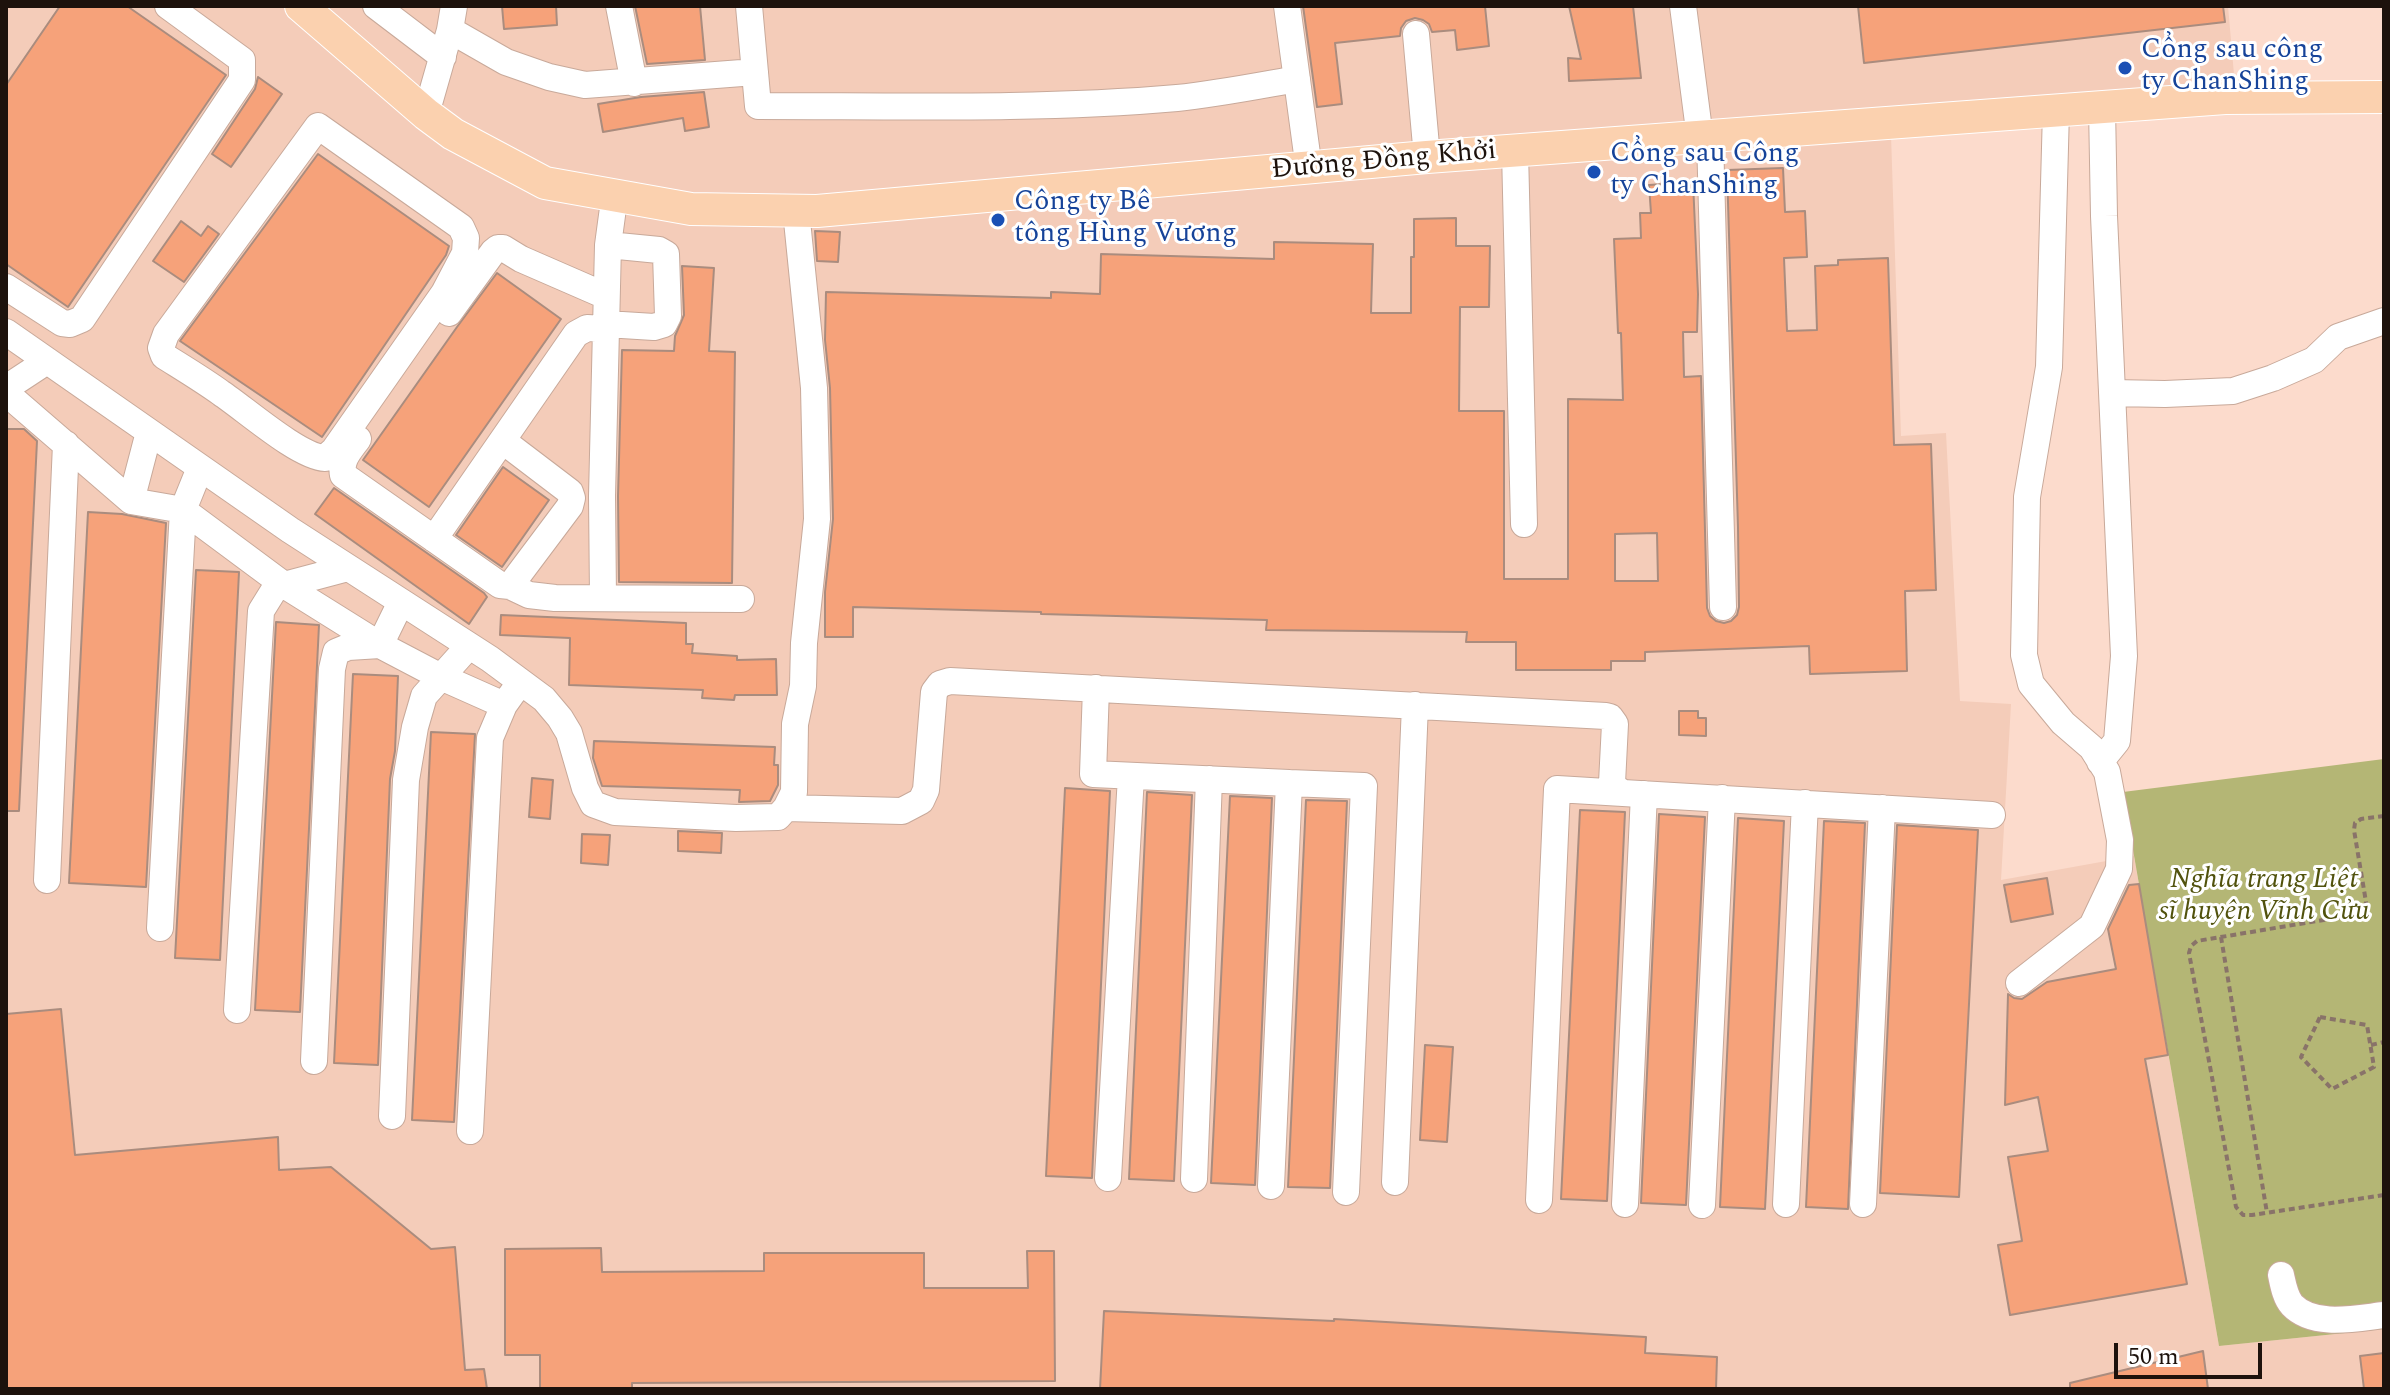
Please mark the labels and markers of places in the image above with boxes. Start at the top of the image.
place label: Cổng sau công ty ChanShing [2141,35,2323,101]
marker: Cổng sau công ty ChanShing [2116,59,2134,77]
place label: Cổng sau Công ty ChanShing [1610,139,1799,205]
marker: Cổng sau Công ty ChanShing [1585,163,1603,181]
place label: Công ty Bê tông Hùng Vương [1014,187,1237,253]
marker: Công ty Bê tông Hùng Vương [989,211,1007,229]

